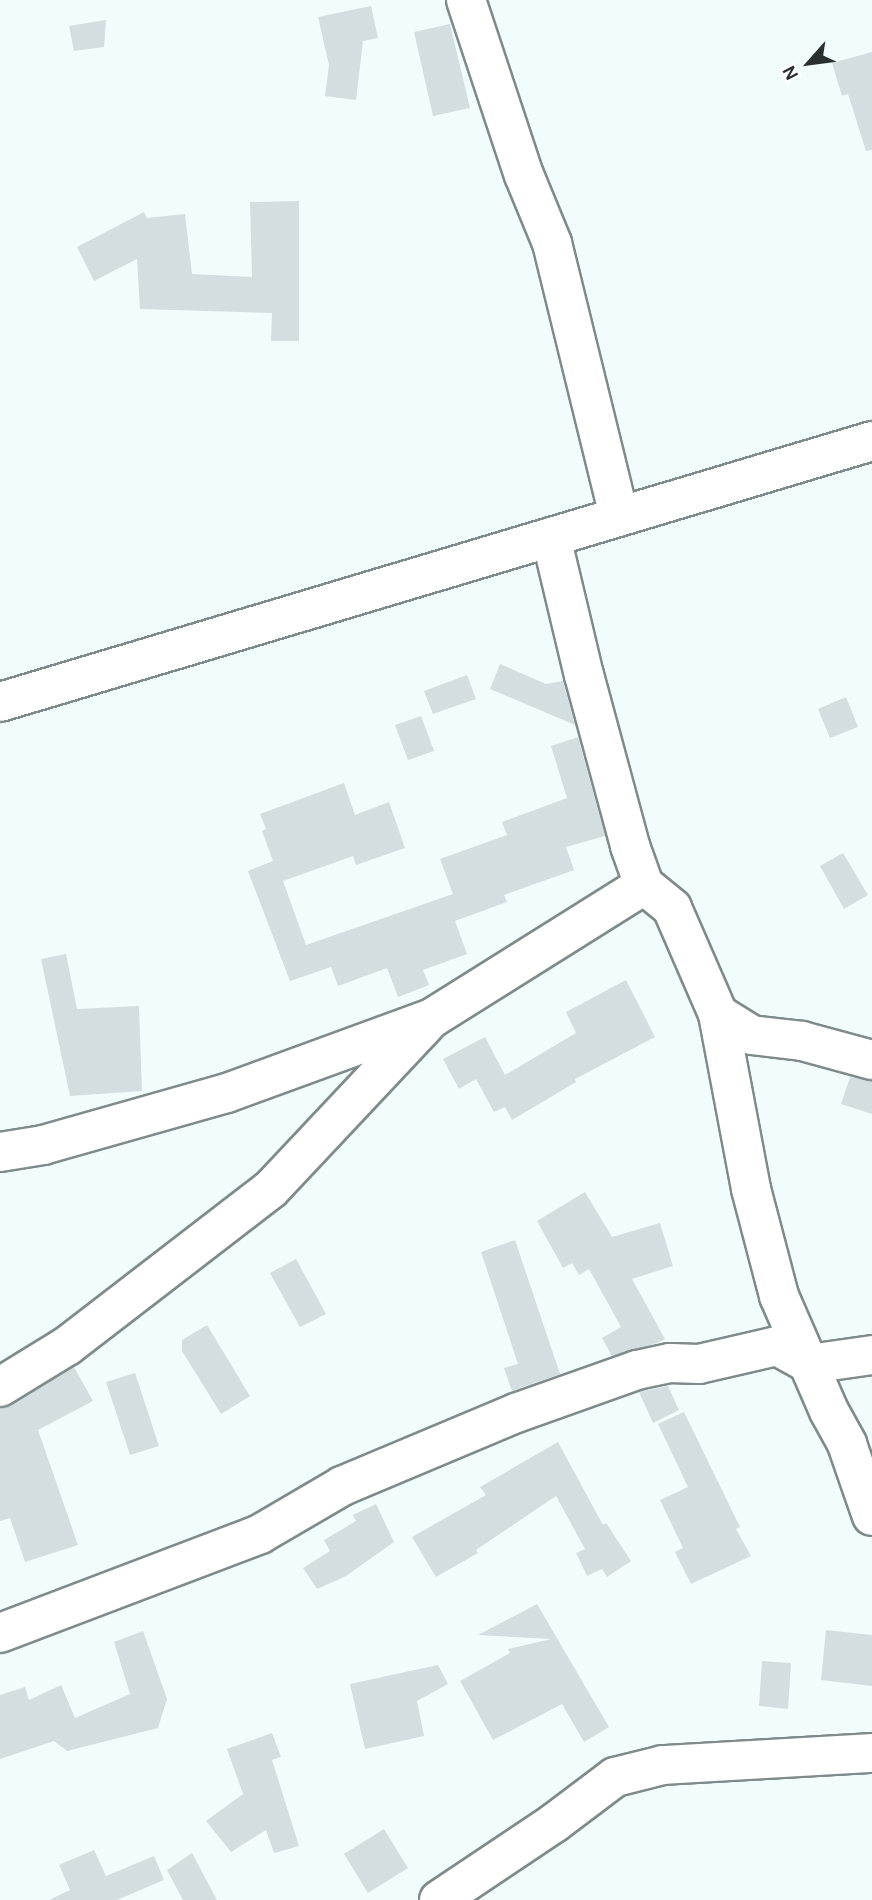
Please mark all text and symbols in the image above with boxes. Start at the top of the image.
north arrow [774,28,844,98]
text: N [778,62,803,84]

